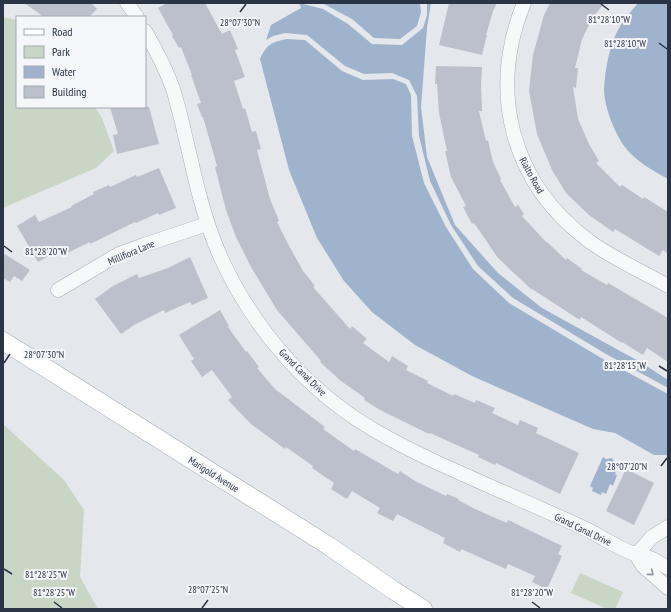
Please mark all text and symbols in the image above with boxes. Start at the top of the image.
text: 81°28'10"W [588,13,630,26]
legend [16,16,146,108]
text: 28°07'30"N [220,16,260,29]
text: Road [52,24,72,39]
text: 81°28'10"W [604,37,646,50]
text: Park [52,44,70,59]
text: Water [52,64,77,79]
text: Building [52,84,87,99]
street label: Rialto Road [516,155,547,196]
street label: Millifiora Lane [106,237,156,268]
text: 81°28'20"W [25,245,67,258]
street label: Grand Canal Drive [276,346,329,399]
text: 28°07'30"N [24,348,64,361]
text: 81°28'15"W [604,359,646,372]
street label: Marigold Avenue [186,454,242,495]
text: 28°07'20"N [607,460,647,473]
street label: Grand Canal Drive [552,510,613,549]
text: 81°28'25"W [25,568,67,581]
one-way arrow [646,568,653,575]
text: 28°07'25"N [188,583,228,596]
text: 81°28'25"W [33,586,75,599]
text: 81°28'20"W [511,586,553,599]

